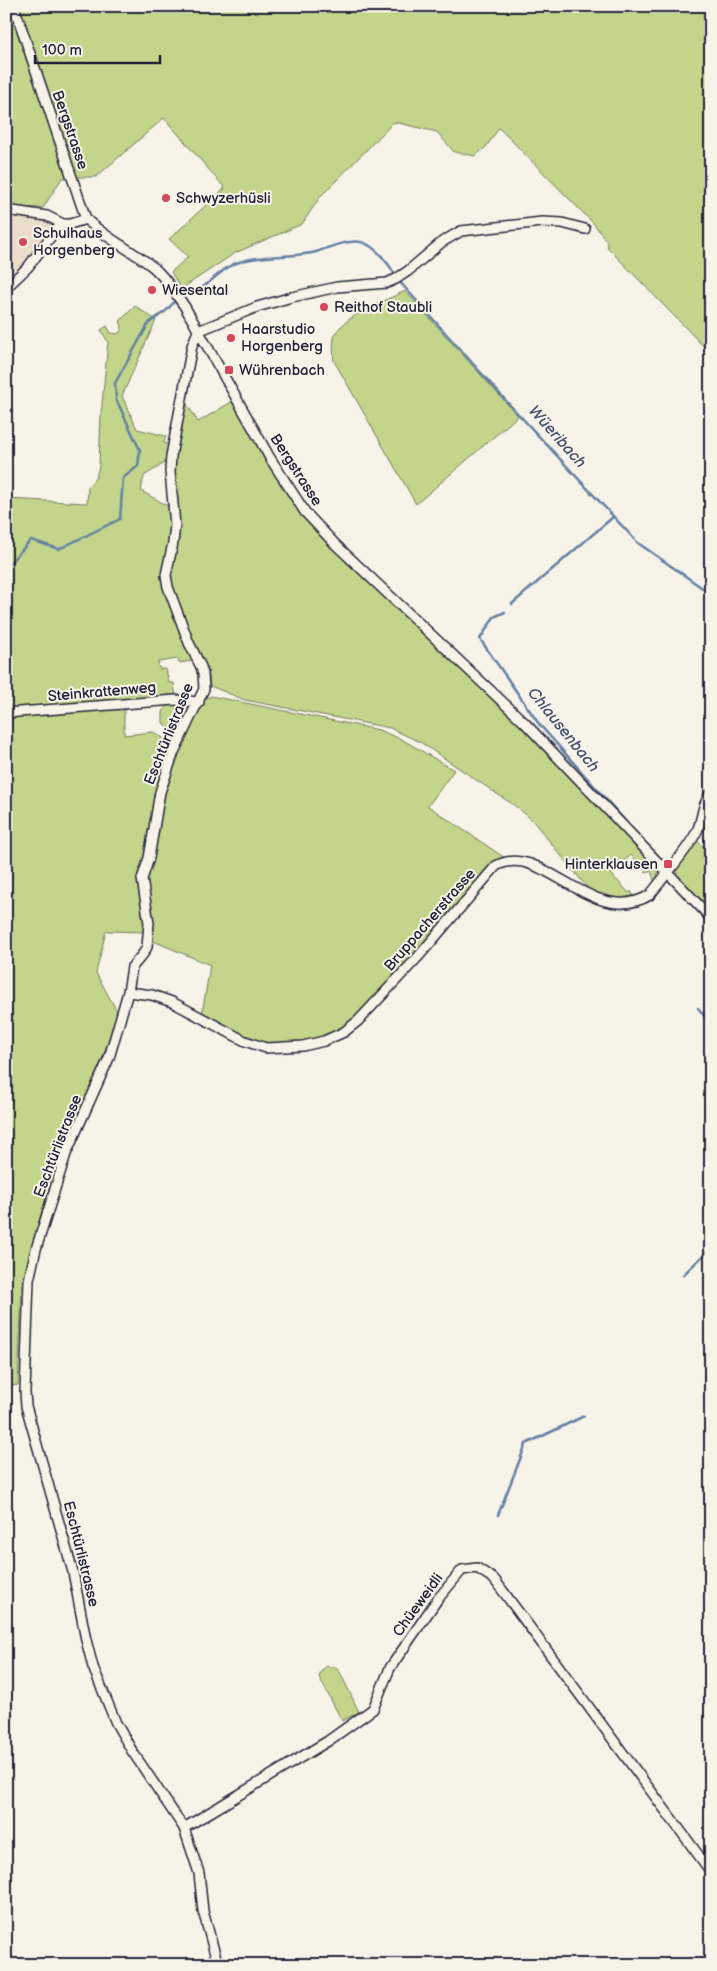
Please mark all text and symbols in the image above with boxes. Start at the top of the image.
scale bar [35,32,160,64]
text: 100 m [42,41,82,60]
street label: Bergstrasse [48,88,92,172]
place label: Schwyzerhüsli [176,189,271,208]
marker: Schwyzerhüsli [160,192,172,204]
place label: Schulhaus Horgenberg [33,224,115,260]
marker: Schulhaus Horgenberg [17,236,29,248]
place label: Wiesental [162,281,228,300]
marker: Wiesental [146,284,158,296]
place label: Reithof Staubli [334,298,432,317]
marker: Reithof Staubli [318,301,330,313]
place label: Haarstudio Horgenberg [241,320,323,356]
marker: Haarstudio Horgenberg [225,332,237,344]
place label: Wührenbach [239,361,325,380]
marker: Wührenbach [223,364,235,376]
water label: Wüeribach [524,402,590,472]
street label: Bergstrasse [266,430,326,510]
street label: Steinkrattenweg [47,678,157,706]
street label: Eschtürlistrasse [140,680,198,788]
water label: Chlausenbach [523,684,603,776]
place label: Hinterklausen [564,855,658,874]
marker: Hinterklausen [662,858,674,870]
street label: Bruppacherstrasse [380,865,480,975]
street label: Eschtürlistrasse [30,1092,86,1200]
street label: Eschtürlistrasse [59,1499,103,1609]
street label: Chüeweidli [389,1569,447,1641]

